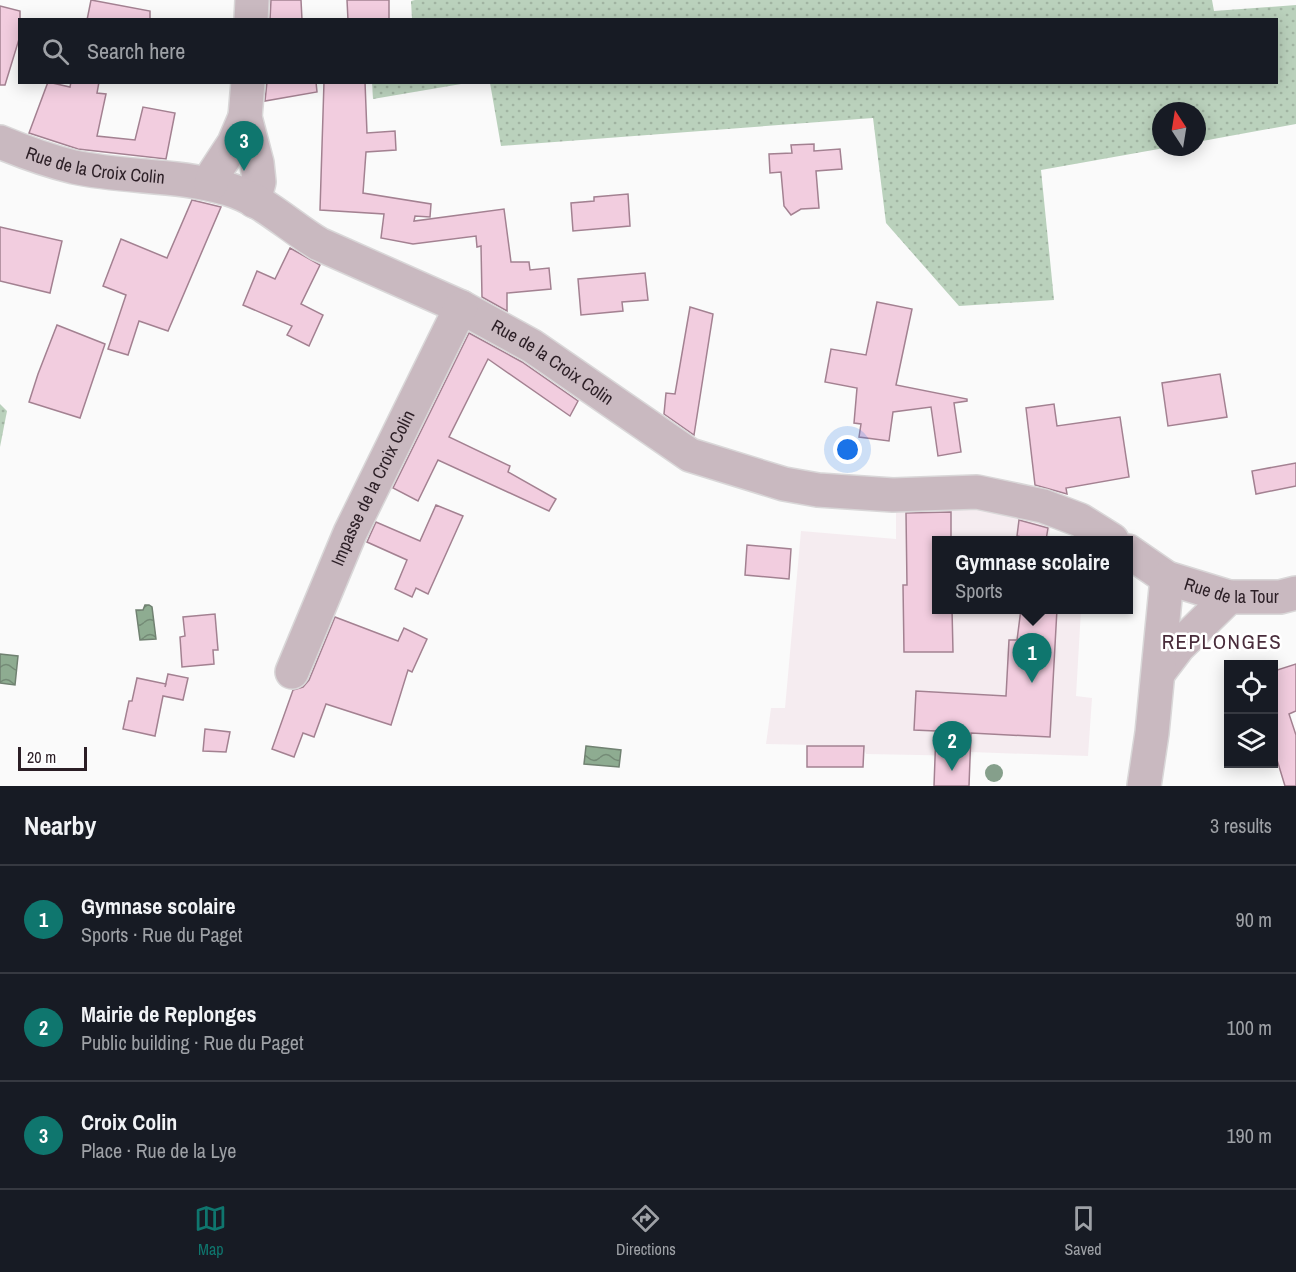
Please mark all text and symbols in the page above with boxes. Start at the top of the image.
search box [18,18,1278,84]
icon: search [39,35,72,68]
text: Search here [87,36,185,66]
north arrow [1152,102,1206,156]
pin: 3 [224,122,264,171]
street label: Rue de la Croix Colin [22,140,166,190]
street label: Rue de la Croix Colin [487,313,619,411]
street label: Impasse de la Croix Colin [325,406,420,570]
your location [833,435,862,464]
popup [932,536,1133,614]
text: Gymnase scolaire [955,547,1110,577]
street label: Rue de la Tour [1181,571,1279,609]
text: Sports [955,577,1003,604]
district label: REPLONGES [1162,627,1282,656]
pin: 1 [1012,634,1052,683]
map controls [1224,660,1278,768]
button: locate [1224,660,1278,714]
button: layers [1224,714,1278,768]
pin: 2 [932,722,972,771]
scale bar [18,744,87,772]
text: 20 m [27,746,56,768]
text: Nearby [24,808,96,843]
text: 3 results [1210,812,1272,839]
text: Gymnase scolaire [81,891,235,921]
text: 1 [39,906,48,933]
text: 90 m [1236,906,1272,933]
text: Sports · Rue du Paget [81,921,242,948]
text: Mairie de Replonges [81,999,256,1029]
text: 2 [39,1014,48,1041]
text: 100 m [1226,1014,1272,1041]
text: Public building · Rue du Paget [81,1029,303,1056]
text: Croix Colin [81,1107,177,1137]
text: 3 [39,1122,48,1149]
text: 190 m [1226,1122,1272,1149]
text: Place · Rue de la Lye [81,1137,236,1164]
tab: Map [194,1202,227,1260]
tab: Directions [616,1202,676,1260]
tab: Saved [1064,1202,1102,1260]

